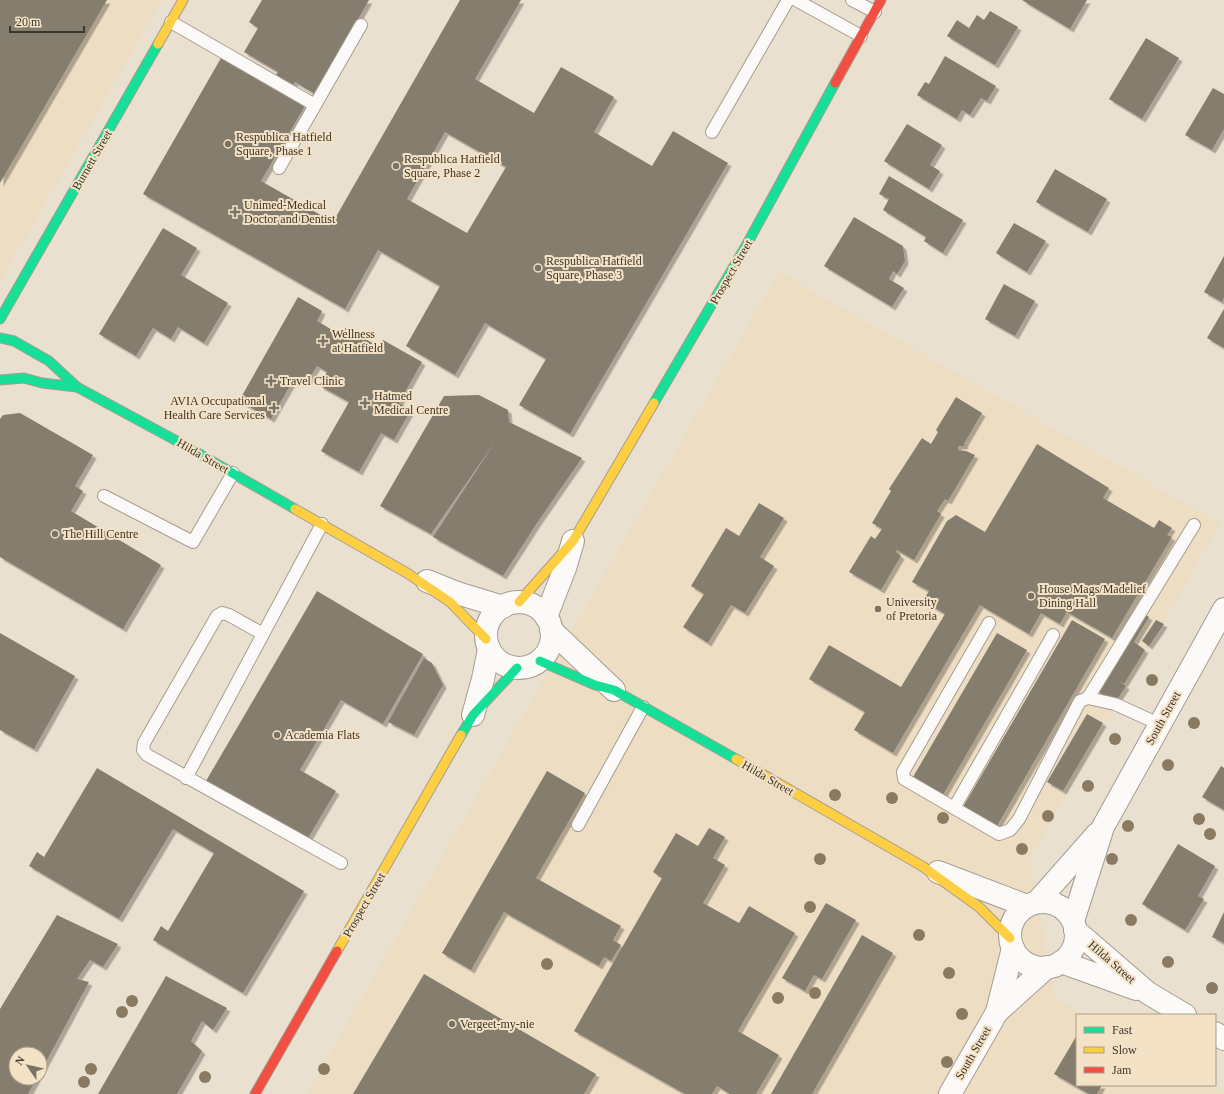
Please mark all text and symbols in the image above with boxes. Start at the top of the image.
scale bar [10,8,84,34]
text: 20 m [16,15,41,29]
street label: Burnett Street [69,127,115,193]
place label: Respublica Hatfield Square, Phase 1 [236,130,332,158]
marker: Respublica Hatfield Square, Phase 1 [223,139,233,149]
place label: Respublica Hatfield Square, Phase 2 [404,152,500,180]
marker: Respublica Hatfield Square, Phase 2 [391,161,401,171]
place label: Unimed-Medical Doctor and Dentist [244,198,336,226]
marker: Unimed-Medical Doctor and Dentist [229,206,241,218]
street label: Prospect Street [707,237,755,307]
place label: Respublica Hatfield Square, Phase 3 [546,254,642,282]
marker: Respublica Hatfield Square, Phase 3 [533,263,543,273]
place label: Wellness at Hatfield [332,327,383,355]
marker: Wellness at Hatfield [317,335,329,347]
place label: Travel Clinic [280,374,343,388]
marker: Travel Clinic [265,375,277,387]
place label: Hatmed Medical Centre [374,389,448,417]
place label: AVIA Occupational Health Care Services [164,394,266,422]
marker: Hatmed Medical Centre [359,397,371,409]
marker: AVIA Occupational Health Care Services [268,402,280,414]
street label: Hilda Street [175,436,232,477]
place label: The Hill Centre [63,527,138,541]
marker: The Hill Centre [50,529,60,539]
place label: House Mags/Madelief Dining Hall [1039,582,1146,610]
marker: House Mags/Madelief Dining Hall [1026,591,1036,601]
place label: University of Pretoria [886,595,938,623]
marker: University of Pretoria [873,604,883,614]
street label: South Street [1143,688,1184,747]
place label: Academia Flats [285,728,360,742]
marker: Academia Flats [272,730,282,740]
street label: Hilda Street [740,758,797,799]
street label: Prospect Street [340,870,388,940]
street label: Hilda Street [1086,938,1139,987]
legend [1076,1014,1216,1086]
place label: Vergeet-my-nie [460,1017,534,1031]
marker: Vergeet-my-nie [447,1019,457,1029]
street label: South Street [952,1023,994,1082]
text: Fast [1112,1023,1133,1037]
text: Slow [1112,1043,1137,1057]
north arrow [8,1046,48,1086]
text: N [13,1054,27,1067]
text: Jam [1112,1063,1132,1077]

